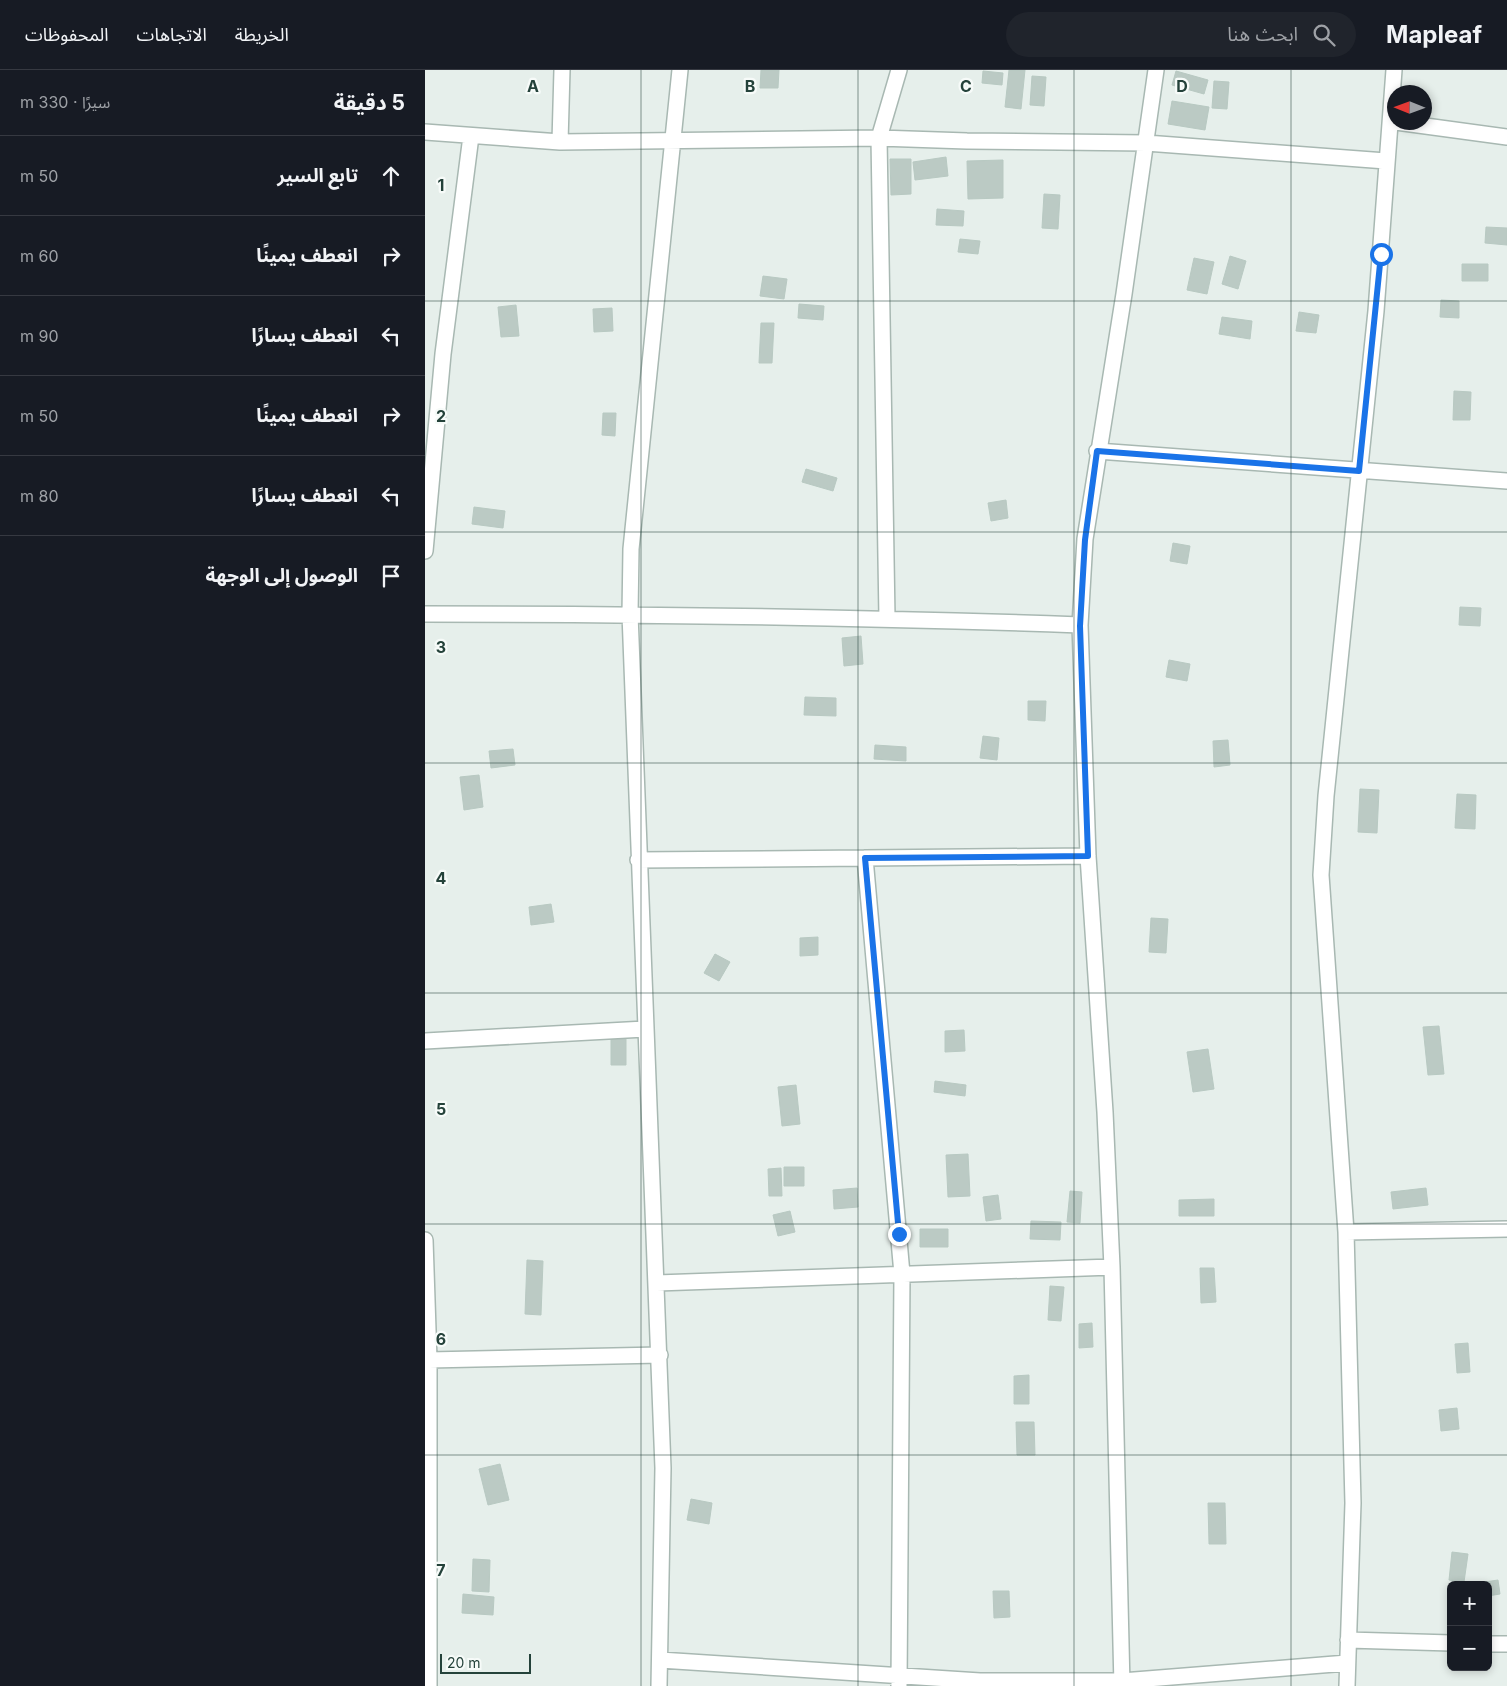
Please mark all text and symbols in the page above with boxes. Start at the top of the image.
search box [1006,12,1356,57]
text: Mapleaf [1386,20,1482,49]
icon: search [1310,21,1338,49]
text: ابحث هنا [1227,23,1298,46]
text: المحفوظات [25,24,109,45]
text: الاتجاهات [137,24,207,45]
text: الخريطة [235,24,289,45]
text: A [527,76,539,96]
text: B [745,76,755,96]
text: C [960,76,972,96]
text: D [1176,76,1188,96]
north arrow [1387,85,1432,130]
text: 5 دقيقة [334,90,405,115]
text: سيرًا · 330 m [20,92,110,112]
icon: ahead [377,162,405,190]
text: تابع السير [277,164,358,187]
text: 50 m [20,166,58,186]
text: 1 [438,175,444,195]
icon: right [377,242,405,270]
route start [1370,243,1393,266]
text: انعطف يمينًا [256,244,358,267]
text: 60 m [20,246,59,266]
icon: left [377,322,405,350]
text: انعطف يسارًا [251,324,358,347]
text: 90 m [20,326,59,346]
icon: right [377,402,405,430]
text: انعطف يمينًا [256,404,358,427]
text: 50 m [20,406,58,426]
text: 2 [436,406,446,426]
icon: left [377,482,405,510]
text: انعطف يسارًا [251,484,358,507]
text: 80 m [20,486,59,506]
icon: arrive [377,562,405,590]
text: الوصول إلى الوجهة [206,564,358,587]
text: 3 [436,637,446,657]
text: 4 [436,868,447,888]
text: 5 [436,1099,446,1119]
route end [888,1223,911,1246]
text: 6 [436,1329,446,1349]
text: 7 [436,1560,446,1580]
map controls [1447,1581,1492,1671]
button: + [1447,1581,1492,1626]
button: − [1447,1626,1492,1671]
scale bar [440,1651,531,1674]
text: 20 m [447,1654,481,1671]

